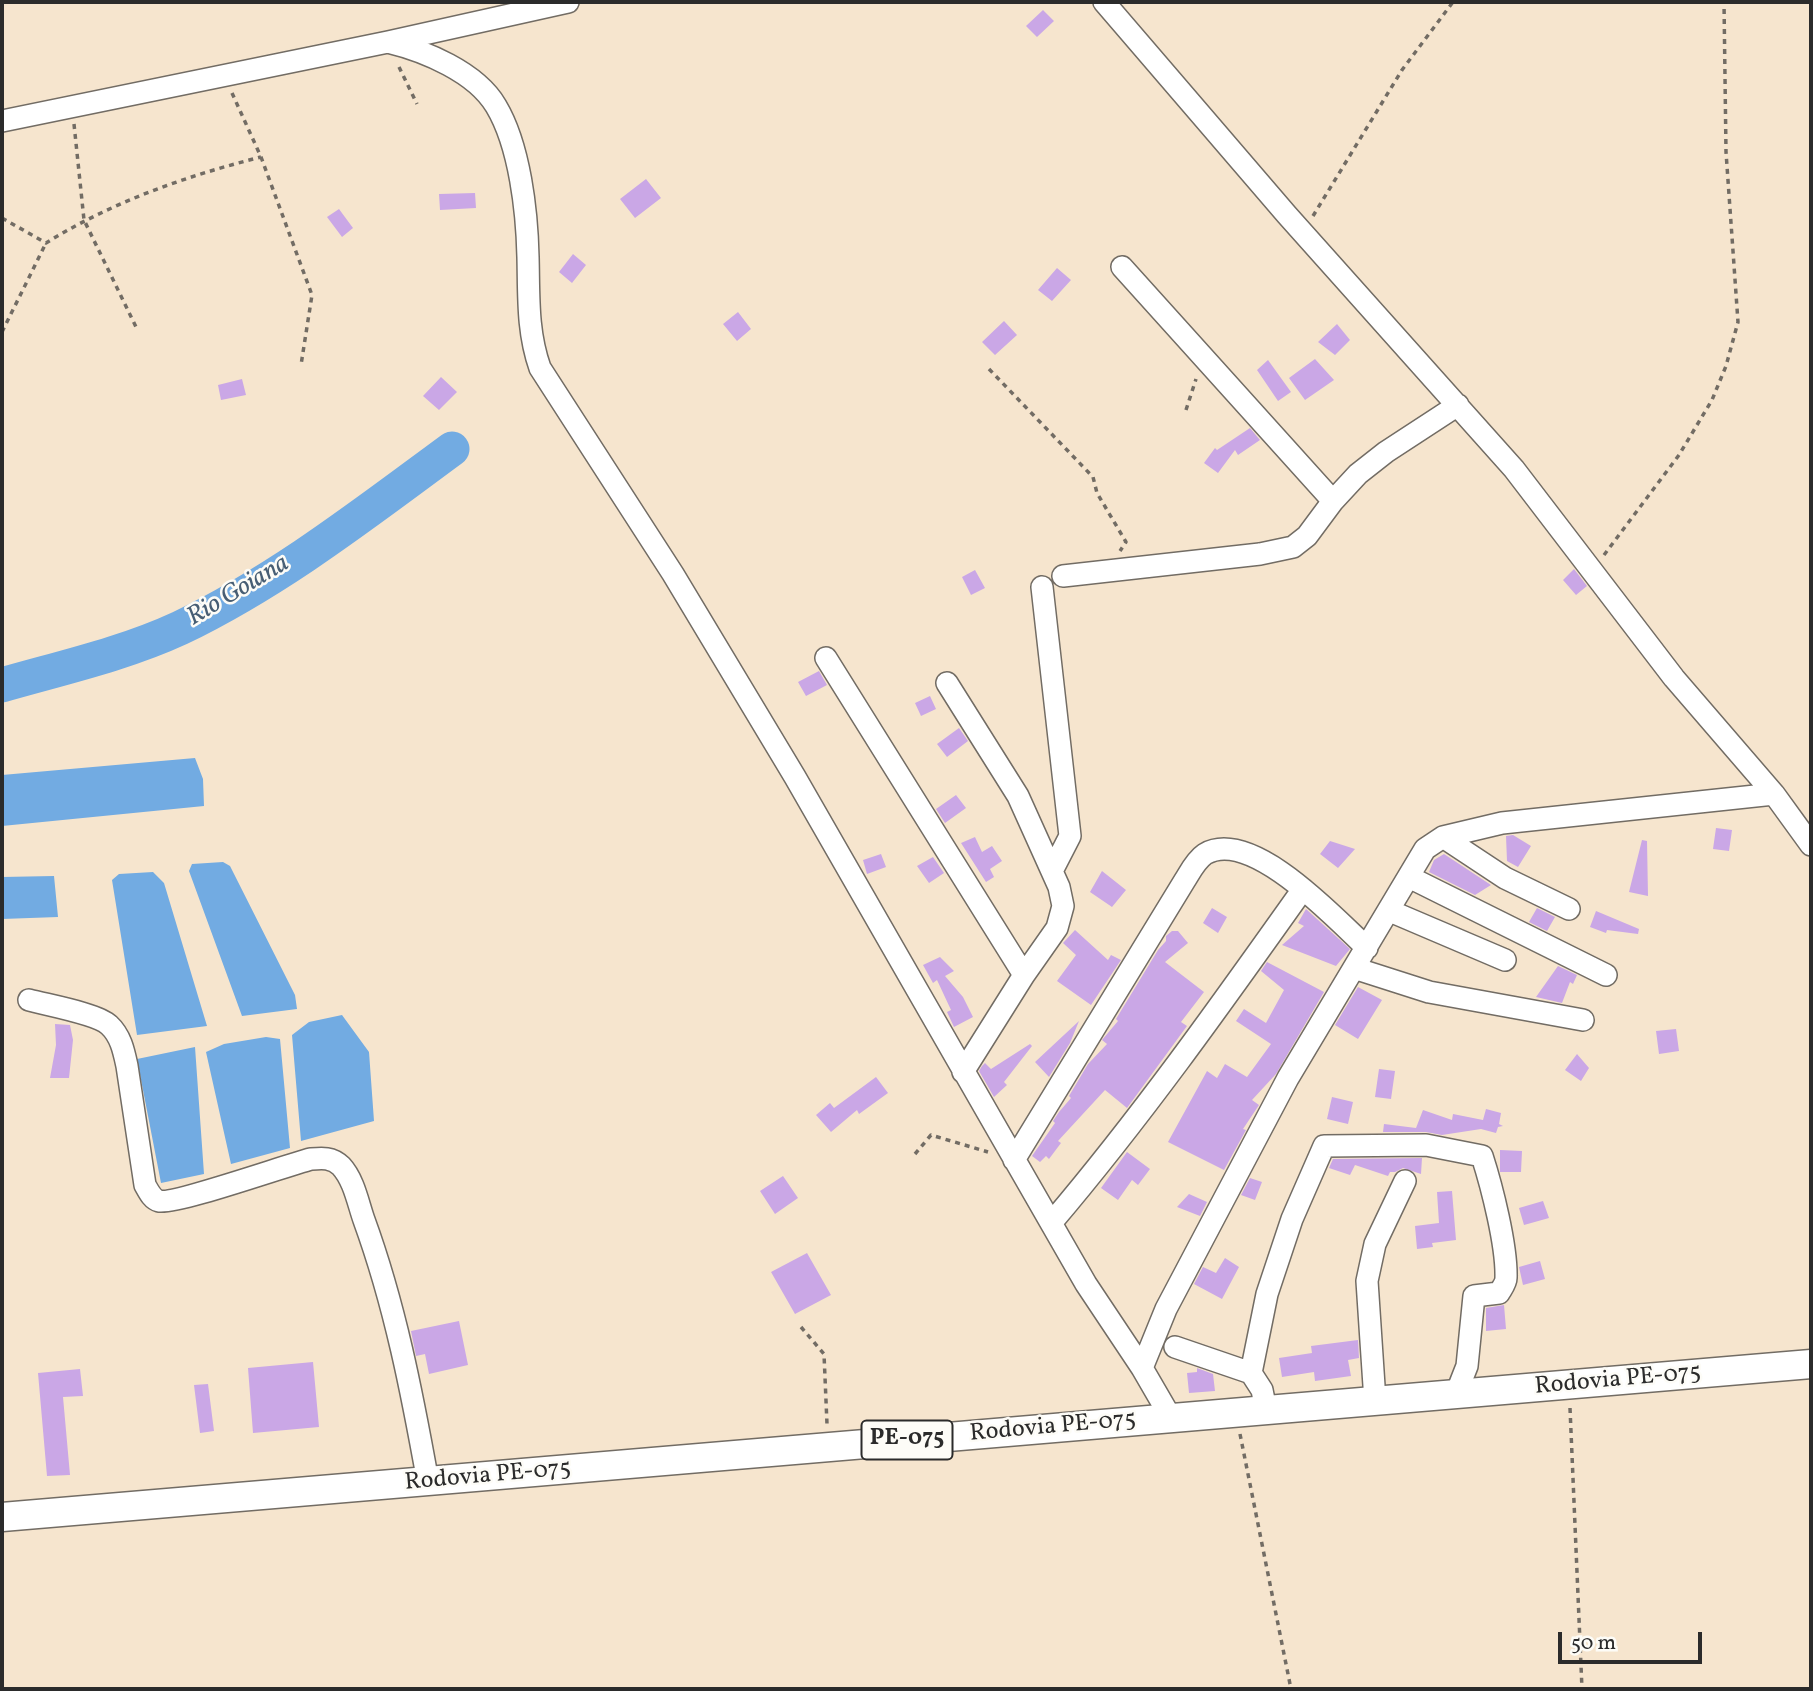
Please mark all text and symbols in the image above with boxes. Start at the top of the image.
water label: Rio Goiana [182,549,296,635]
street label: Rodovia PE-075 [1534,1359,1702,1403]
street label: Rodovia PE-075 [969,1406,1137,1450]
road number: PE-075 [862,1420,953,1460]
street label: Rodovia PE-075 [404,1455,572,1499]
scale bar [1561,1618,1704,1662]
text: 50 m [1571,1629,1616,1658]

